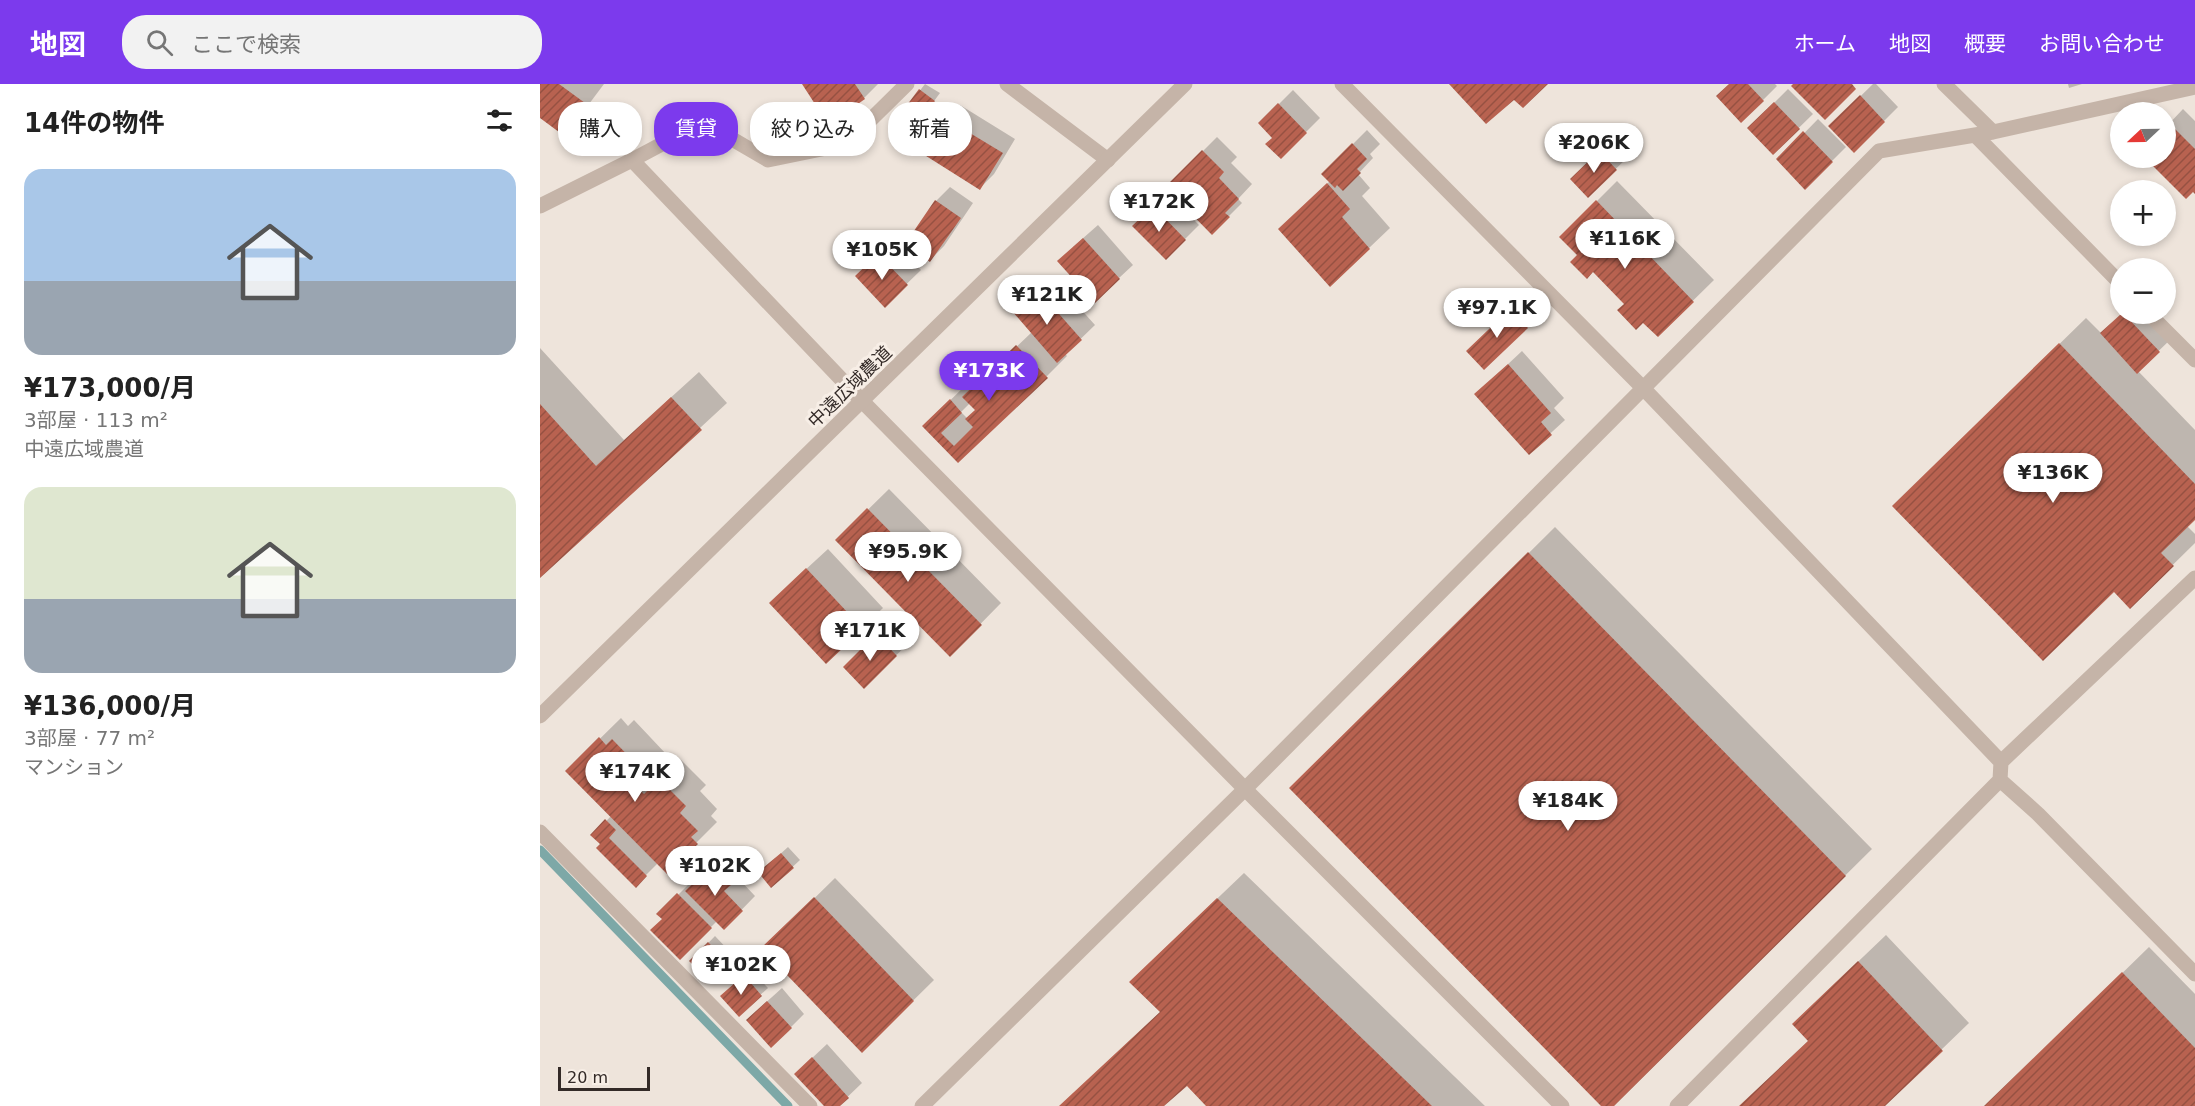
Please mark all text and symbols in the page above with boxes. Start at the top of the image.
search box [122,15,542,69]
icon: search [143,26,176,59]
text: 地図 [30,28,86,61]
text: ここで検索 [191,32,301,57]
text: ホーム [1794,32,1856,56]
text: 地図 [1889,32,1931,56]
text: 概要 [1964,32,2006,56]
text: お問い合わせ [2039,32,2165,56]
chip: 購入 [558,102,642,156]
chip: 賃貸 [654,102,738,156]
chip: 絞り込み [750,102,876,156]
chip: 新着 [888,102,972,156]
north arrow [2110,102,2176,168]
map controls [2110,102,2176,324]
icon: filters [483,104,516,137]
text: 14件の物件 [24,108,164,138]
pin: ¥206K [1552,123,1636,174]
text: ¥206K [1558,130,1630,154]
button: + [2110,180,2176,246]
pin: ¥172K [1117,182,1201,233]
text: ¥172K [1123,189,1195,213]
icon: home [216,208,324,316]
pin: ¥116K [1583,219,1667,270]
text: ¥116K [1589,226,1661,250]
pin: ¥105K [840,230,924,281]
text: ¥105K [846,237,918,261]
button: − [2110,258,2176,324]
pin: ¥121K [1005,275,1089,326]
text: ¥121K [1011,282,1083,306]
pin: ¥97.1K [1448,288,1546,339]
text: ¥97.1K [1458,295,1536,319]
street label: 中遠広域農道 [804,342,896,432]
pin: ¥173K [947,351,1031,402]
text: ¥173K [953,358,1025,382]
text: ¥173,000/月 [24,373,196,403]
text: 3部屋 · 113 m² [24,408,168,432]
text: 中遠広域農道 [24,437,144,461]
pin: ¥136K [2011,453,2095,504]
text: ¥136K [2017,460,2089,484]
icon: home [216,526,324,634]
pin: ¥95.9K [859,532,957,583]
text: ¥95.9K [869,539,947,563]
pin: ¥171K [828,611,912,662]
text: ¥171K [834,618,906,642]
text: ¥136,000/月 [24,691,196,721]
text: 3部屋 · 77 m² [24,726,155,750]
pin: ¥174K [593,752,677,803]
text: マンション [24,755,124,779]
text: ¥174K [599,759,671,783]
pin: ¥184K [1526,781,1610,832]
text: ¥184K [1532,788,1604,812]
pin: ¥102K [673,846,757,897]
text: ¥102K [679,853,751,877]
pin: ¥102K [699,945,783,996]
text: ¥102K [705,952,777,976]
scale bar [558,1064,650,1092]
text: 20 m [567,1068,608,1087]

